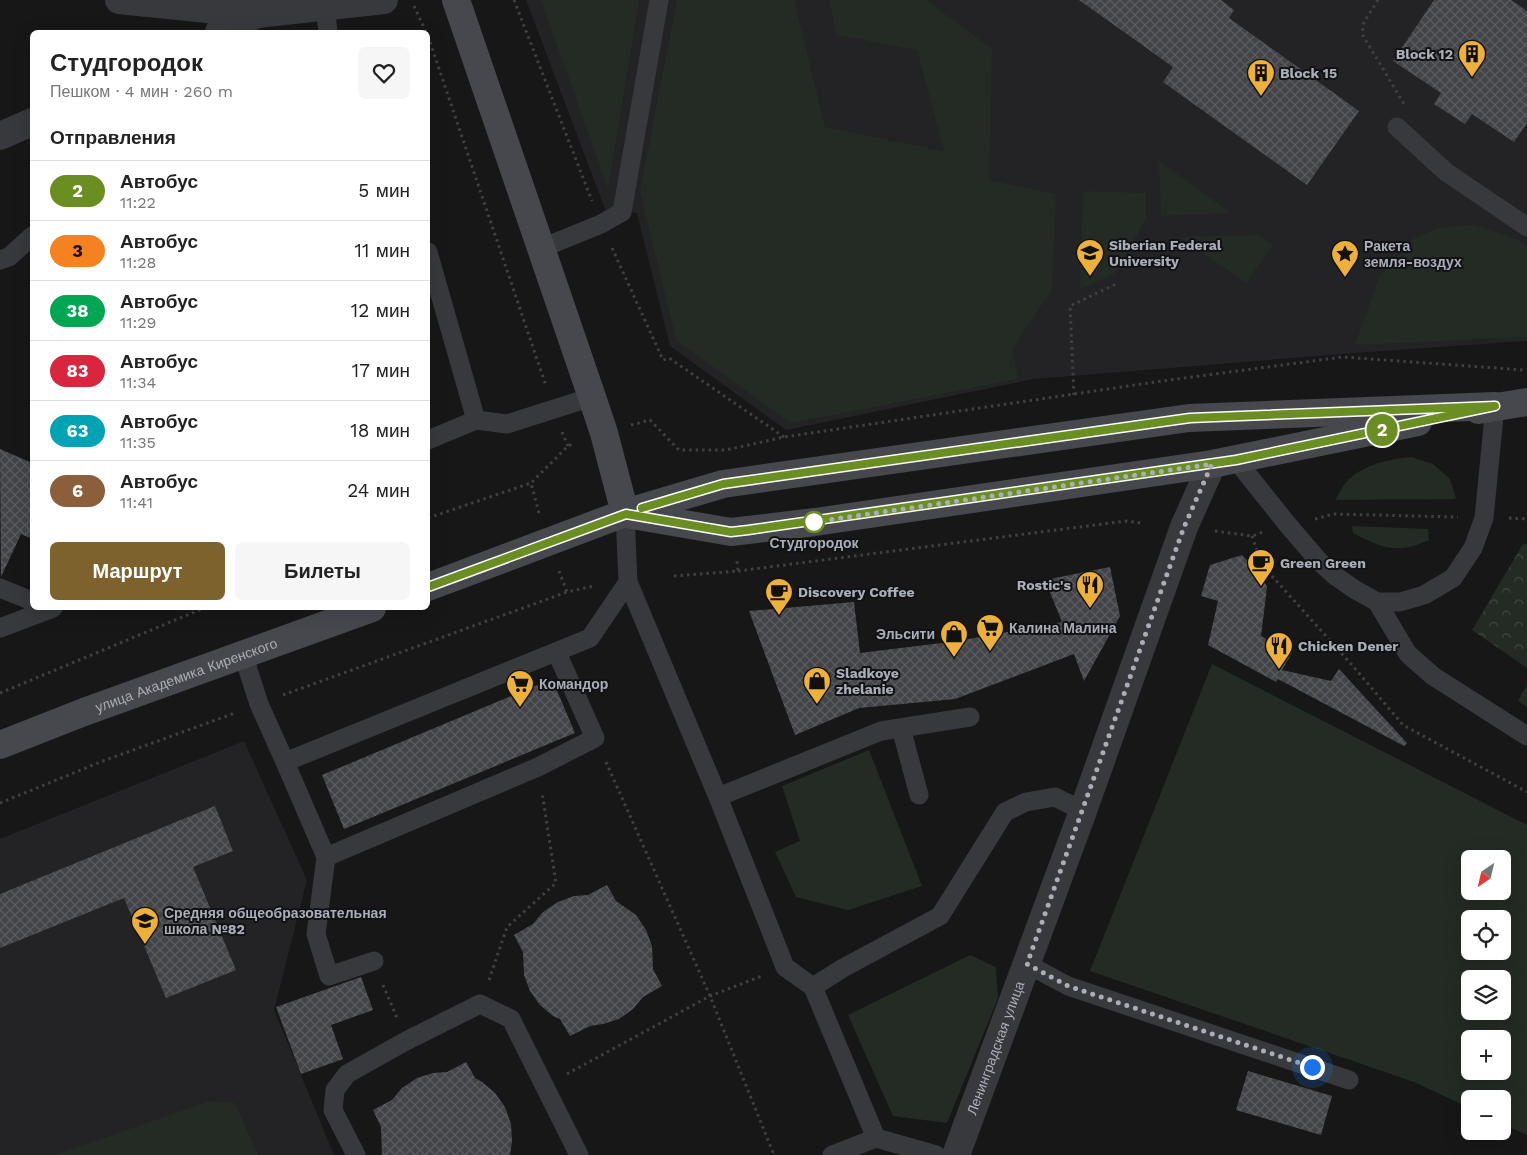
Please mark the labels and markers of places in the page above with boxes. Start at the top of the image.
building icon: Block 12 [1457,39,1487,78]
place label: Block 12 [1396,46,1453,62]
building icon: Block 15 [1246,58,1276,97]
place label: Block 15 [1280,65,1337,81]
place label: Siberian Federal University [1109,237,1222,269]
school or university icon: Siberian Federal University [1075,238,1105,277]
place label: Ракета земля-воздух [1364,238,1462,270]
place icon: Ракета земля-воздух [1330,239,1360,278]
marker: Студгородок [803,511,825,533]
place label: Студгородок [769,535,860,551]
cafe icon: Green Green [1246,548,1276,587]
place label: Green Green [1280,555,1366,571]
restaurant icon: Rostic's [1075,570,1105,609]
cafe icon: Discovery Coffee [764,577,794,616]
place label: Rostic's [1017,577,1072,593]
place label: Discovery Coffee [798,584,915,600]
supermarket icon: Калина Малина [975,613,1005,652]
shop icon: Эльсити [939,619,969,658]
place label: Калина Малина [1009,620,1117,636]
place label: Эльсити [876,626,935,642]
restaurant icon: Chicken Dener [1264,631,1294,670]
place label: Chicken Dener [1298,638,1398,654]
place label: Sladkoye zhelanie [836,665,899,697]
shop icon: Sladkoye zhelanie [802,666,832,705]
supermarket icon: Командор [505,669,535,708]
place label: Командор [539,676,608,692]
place label: Средняя общеобразовательная школа №82 [164,905,387,937]
school or university icon: Средняя общеобразовательная школа №82 [130,906,160,945]

